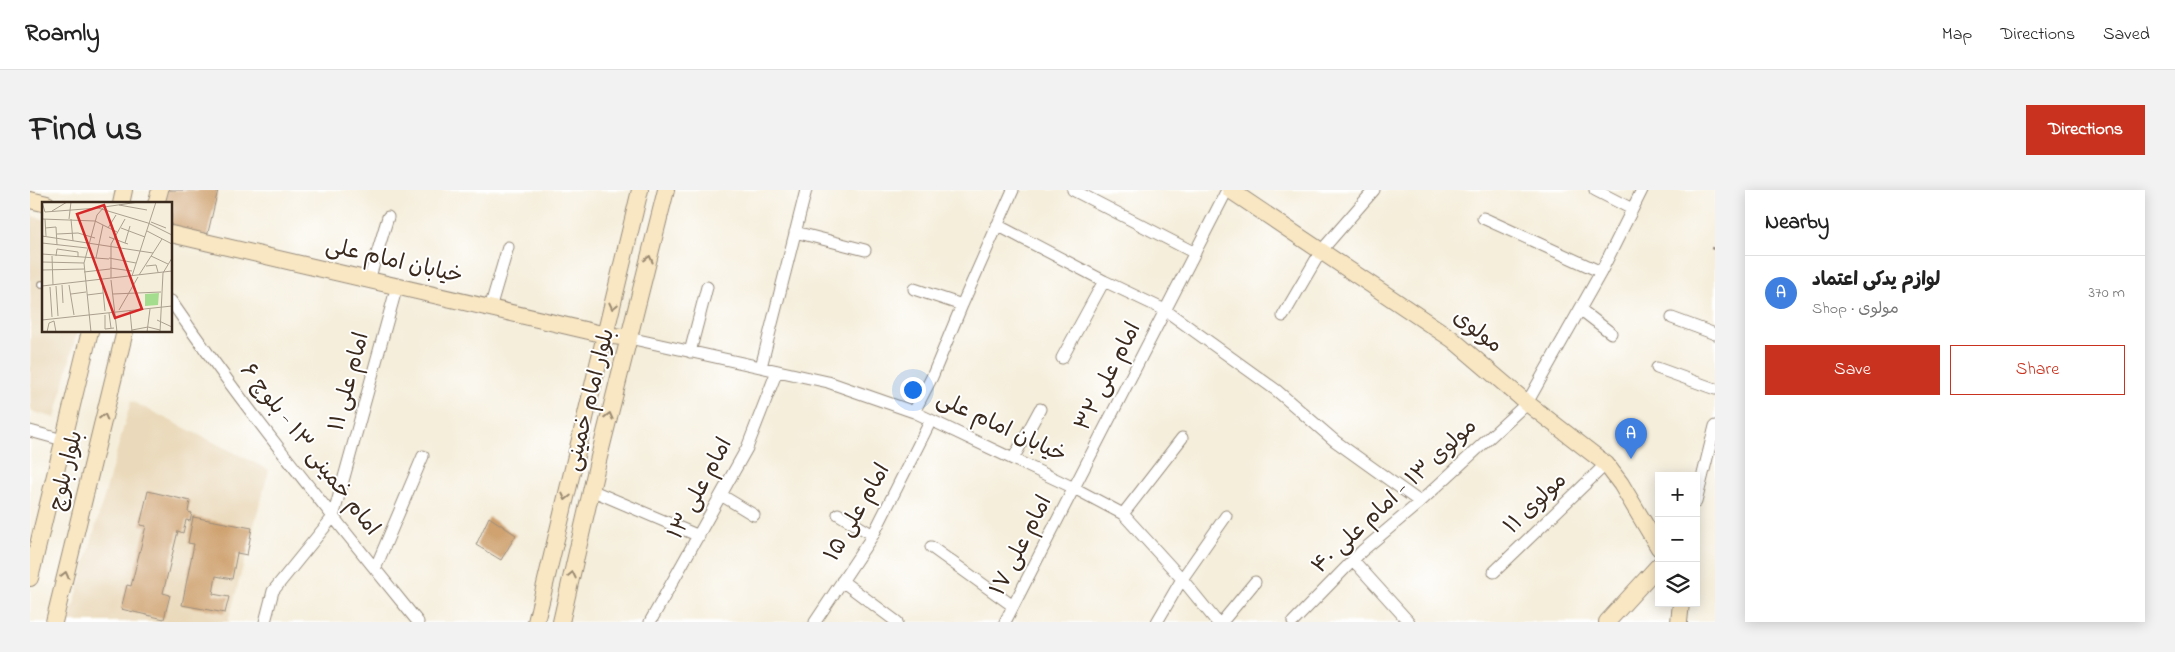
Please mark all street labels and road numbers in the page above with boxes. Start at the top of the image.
street label: خیابان امام علی [322,231,466,293]
street label: مولوی [1445,302,1509,362]
street label: امام علی ۳۲ [1068,317,1150,437]
street label: بلوار امام خمینی [558,325,624,475]
street label: امام علی ۱۱ [321,329,379,435]
street label: امام خمینی ۱۳ - بلوچ ۶ [231,357,387,543]
street label: خیابان امام علی [931,384,1071,472]
street label: مولوی ۱۳ - امام علی ۴۰ [1305,412,1485,582]
street label: بلوار بلوچ [42,428,92,514]
street label: امام علی ۱۳ [661,432,741,546]
street label: امام علی ۱۵ [817,458,899,568]
street label: مولوی ۱۱ [1497,466,1575,542]
street label: امام علی ۱۷ [983,490,1061,602]

